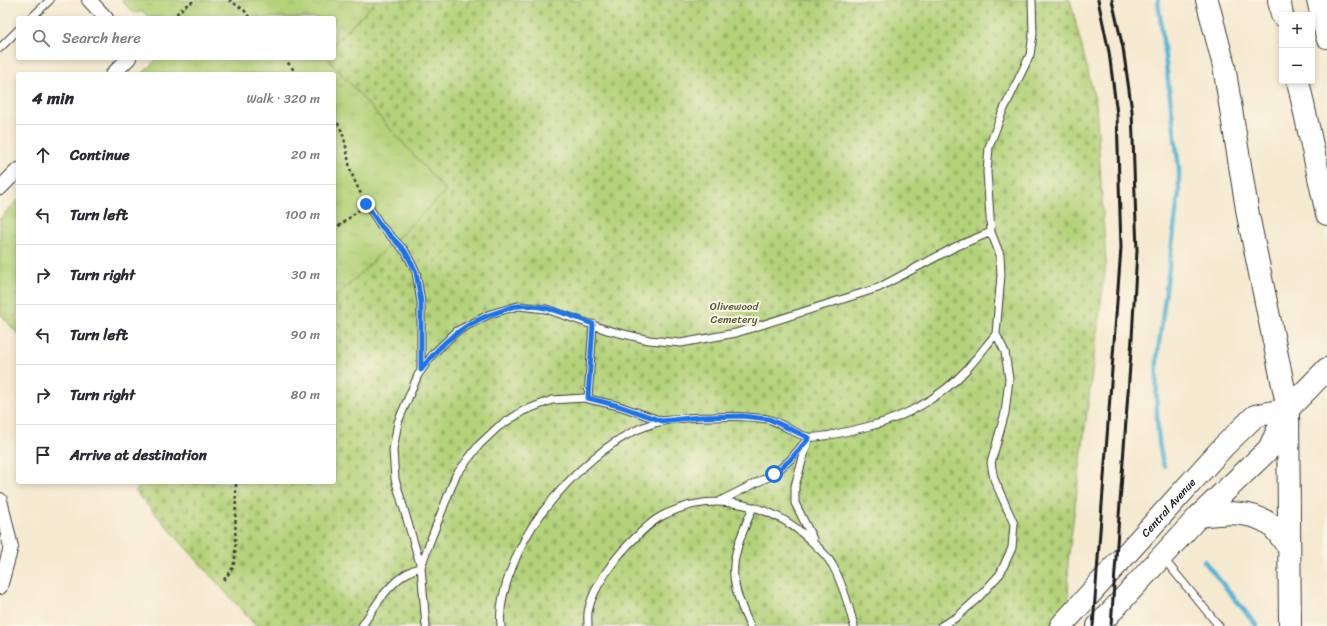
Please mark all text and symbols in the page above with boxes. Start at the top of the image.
map controls [1279,12,1315,84]
button: + [1279,12,1315,48]
search box [16,16,336,60]
text: Search here [62,25,141,51]
icon: search [30,27,52,49]
button: − [1279,48,1315,84]
text: 4 min [32,83,74,113]
text: Walk · 320 m [246,87,320,110]
text: Continue [70,142,130,168]
text: 20 m [291,143,320,166]
icon: ahead [32,144,54,166]
route end [357,195,375,213]
text: Turn left [70,202,128,228]
text: 100 m [285,203,320,226]
icon: left [32,204,54,226]
text: Turn right [70,262,135,288]
text: 30 m [291,263,320,286]
icon: right [32,264,54,286]
park label: Olivewood Cemetery [710,297,759,329]
text: Turn left [70,322,128,348]
text: 90 m [290,323,320,346]
icon: left [32,324,54,346]
text: Turn right [70,382,135,408]
text: 80 m [291,383,320,406]
icon: right [32,384,54,406]
text: Arrive at destination [70,442,207,468]
icon: arrive [32,444,54,466]
route start [765,465,783,483]
street label: Central Avenue [1136,473,1201,541]

